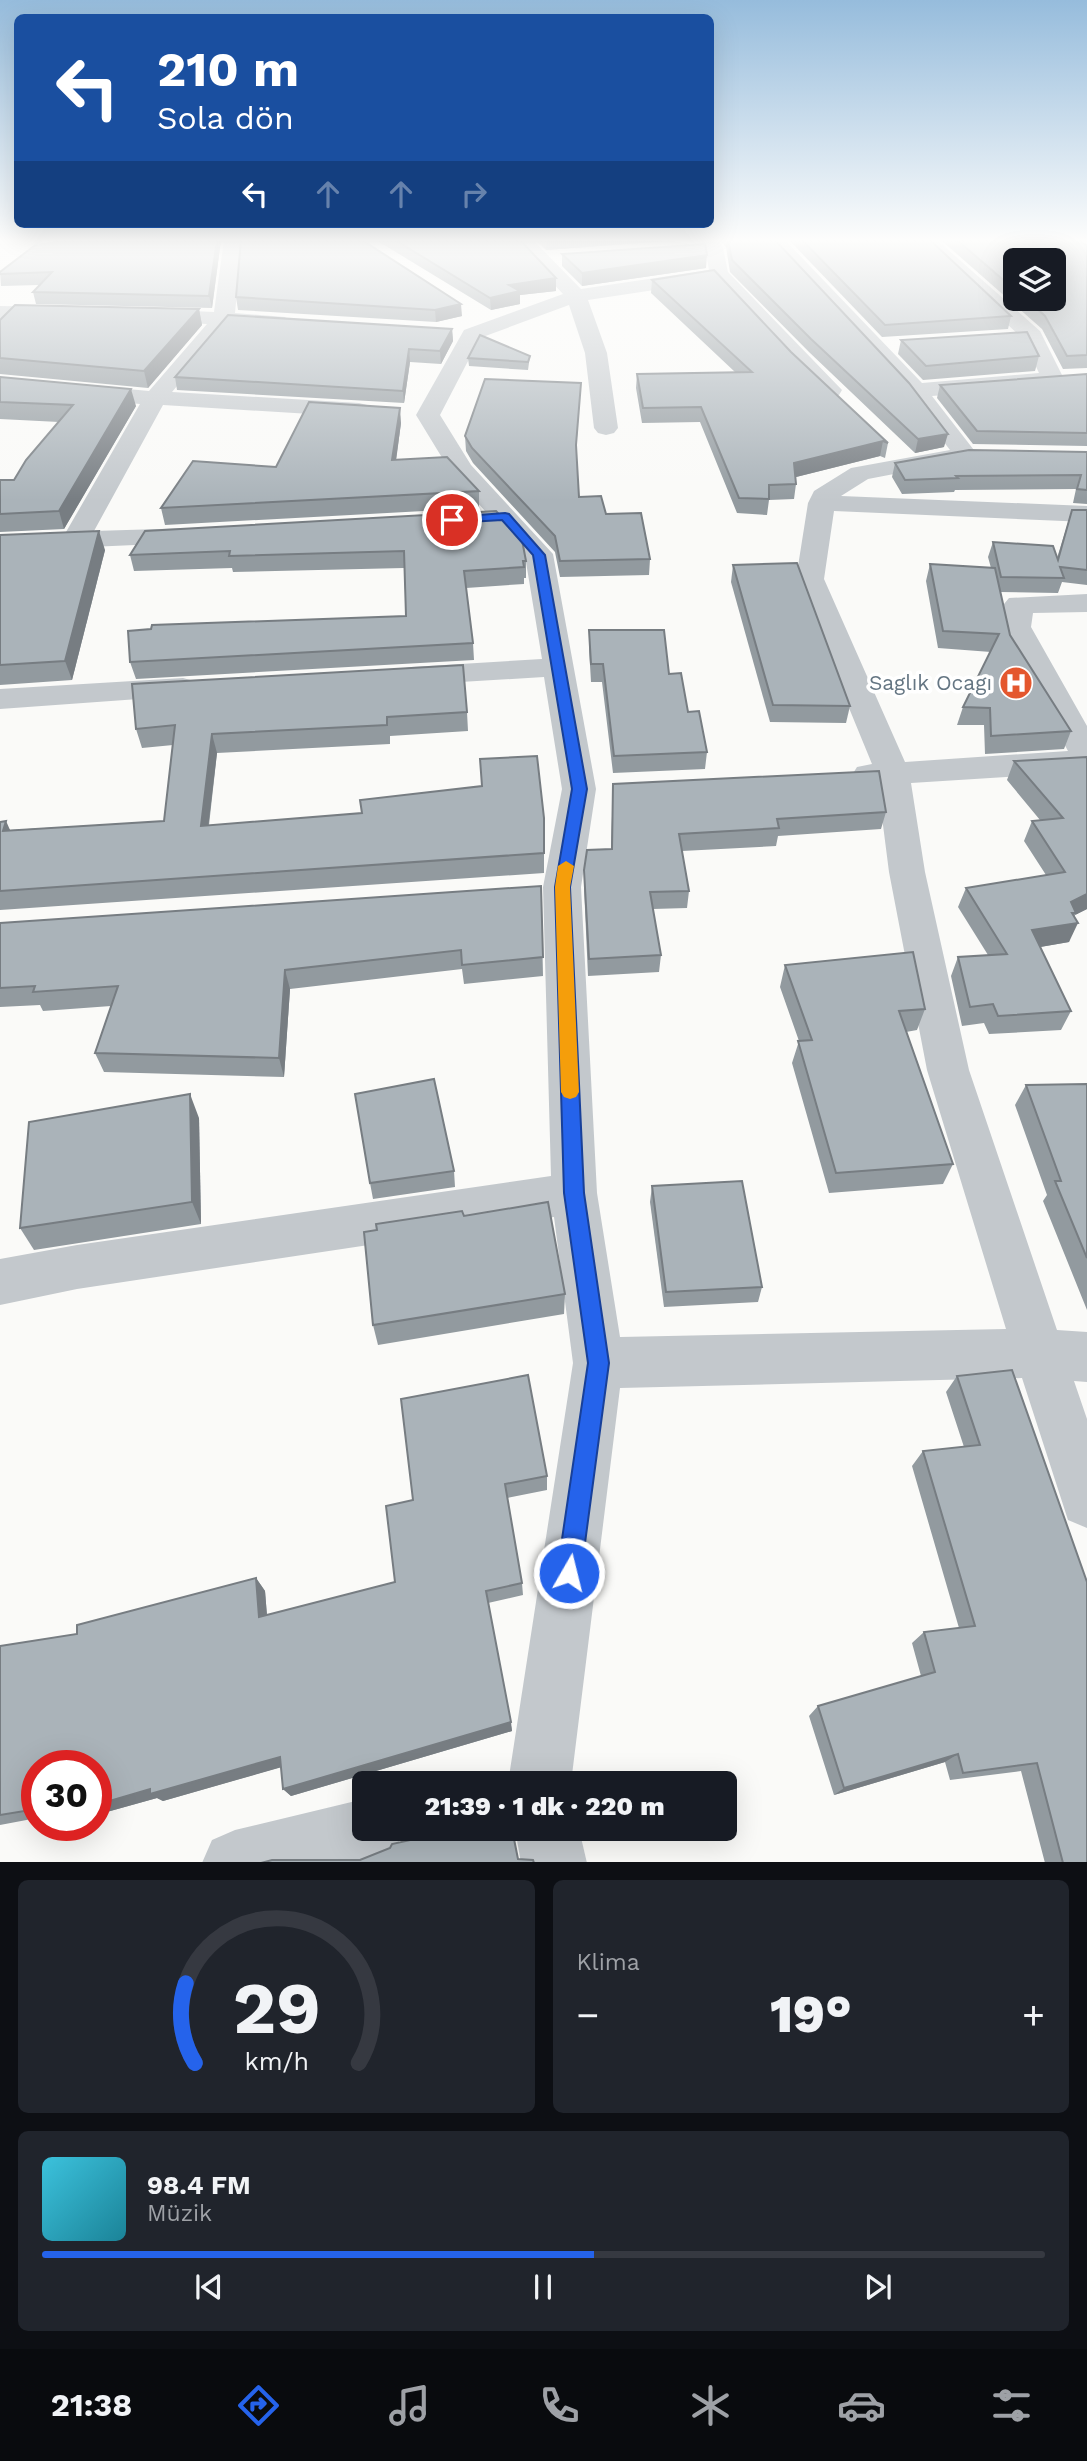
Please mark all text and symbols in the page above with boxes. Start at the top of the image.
text: 210 m [157,40,299,98]
icon: left [42,42,133,133]
text: Sola dön [157,99,294,137]
icon: left [236,175,274,213]
icon: ahead [309,175,347,213]
icon: ahead [382,175,420,213]
icon: right [455,175,493,213]
map controls [1003,248,1066,311]
button: layers [1003,248,1066,311]
pin [422,490,482,550]
icon: arrive [433,501,471,539]
hospital icon: Saglık Ocagı [997,664,1035,702]
place label: Saglık Ocagı [869,670,992,695]
position arrow [532,1536,606,1610]
speed limit sign: 30 [21,1750,112,1841]
text: 21:39 · 1 dk · 220 m [424,1791,665,1821]
text: Klima [577,1949,640,1976]
text: 29 [232,1965,320,2051]
text: 19° [770,1984,852,2045]
text: − [577,1993,599,2037]
text: + [1022,1993,1045,2037]
text: km/h [244,2046,308,2075]
text: 98.4 FM [147,2170,251,2200]
text: Müzik [147,2200,212,2227]
icon: previous [190,2268,228,2306]
icon: pause [524,2268,562,2306]
icon: next [859,2268,897,2306]
icon: directions [234,2381,283,2430]
icon: music [385,2381,434,2430]
icon: phone [535,2381,584,2430]
icon: climate [686,2381,735,2430]
icon: car [837,2381,886,2430]
icon: filters [987,2381,1036,2430]
text: 21:38 [51,2386,132,2424]

